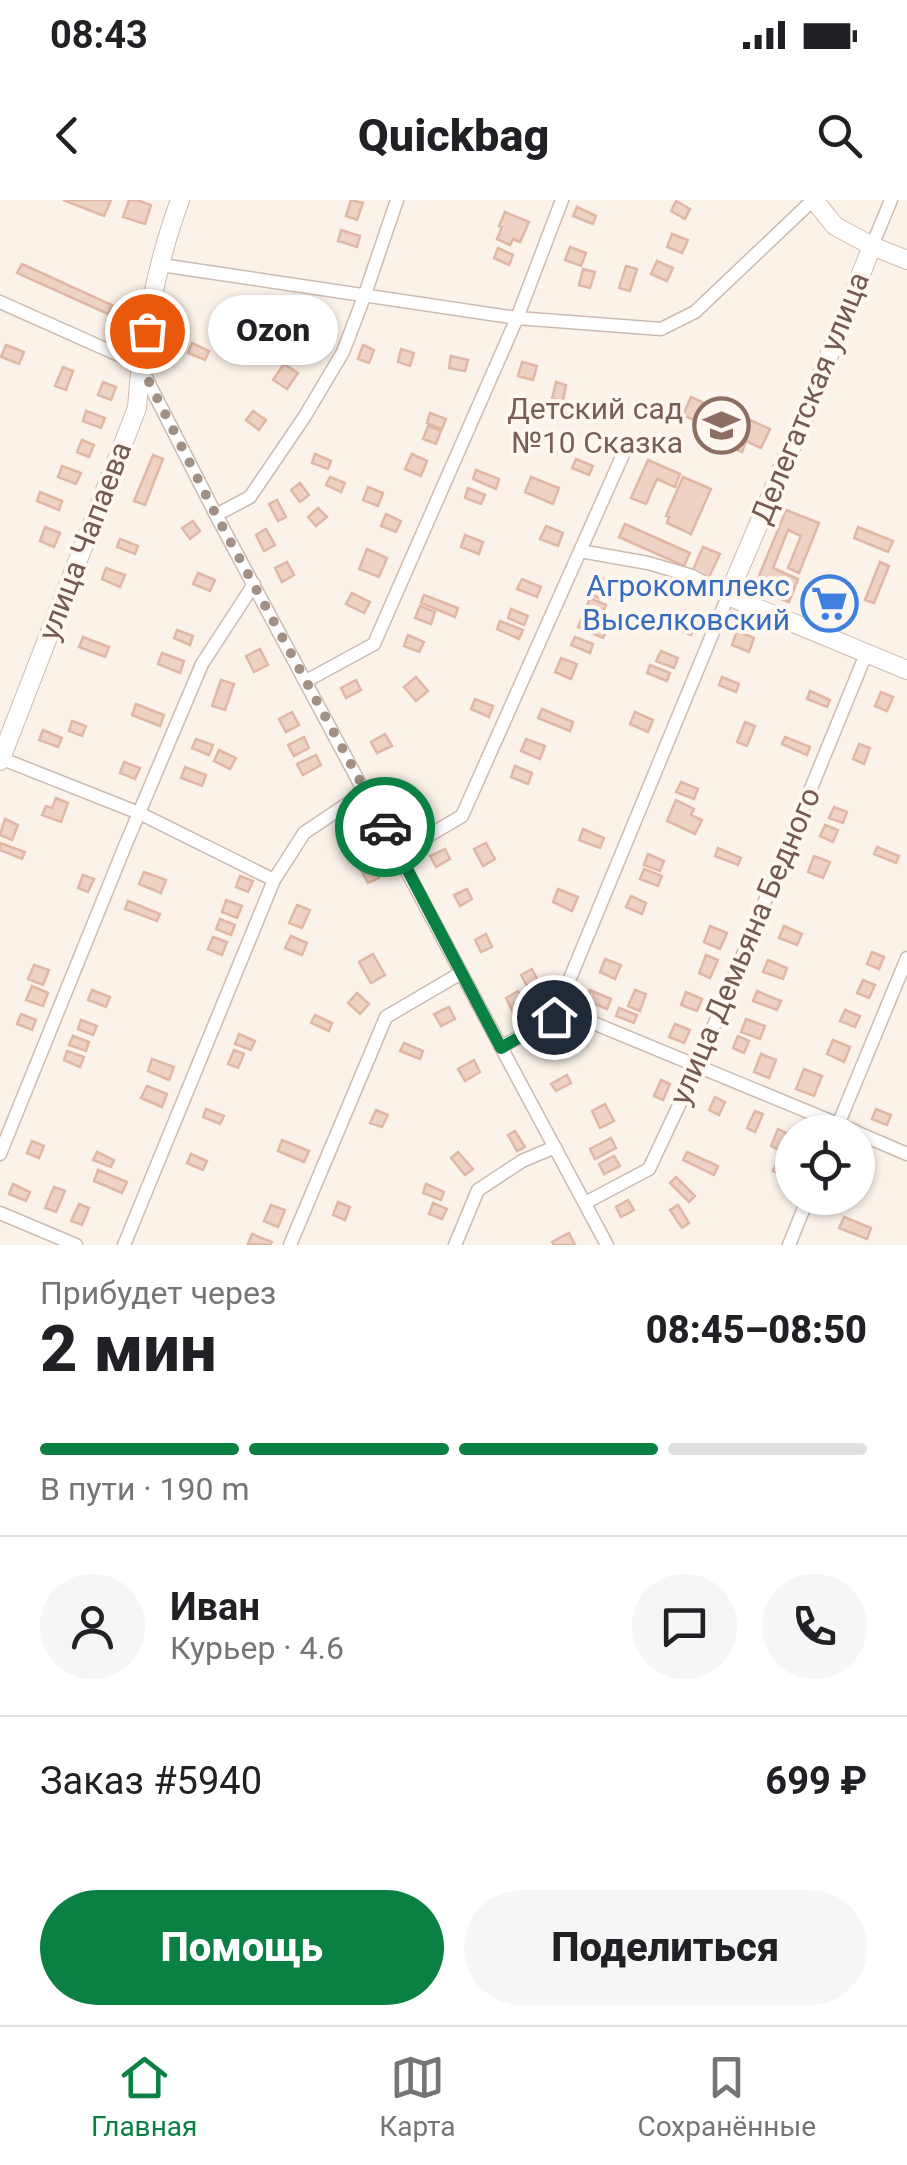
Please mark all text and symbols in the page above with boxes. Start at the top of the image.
text: 08:43 [50,13,148,57]
icon: back [40,108,95,163]
icon: search [812,108,867,163]
text: Quickbag [358,109,549,162]
street label: Делегатская улица [743,267,876,529]
pin [105,289,190,374]
callout: Ozon [207,296,337,366]
icon: bag [120,304,175,359]
text: Ozon [236,311,310,349]
place label: Детский сад №10 Сказка [507,391,683,460]
school or university icon: Детский сад №10 Сказка [692,396,752,456]
street label: улица Чапаева [31,437,138,645]
place label: Агрокомплекс Выселковский [582,568,790,637]
supermarket icon: Агрокомплекс Выселковский [799,573,859,633]
courier [335,777,435,877]
street label: улица Демьяна Бедного [662,782,827,1110]
icon: car [358,800,413,855]
pin [512,975,597,1060]
icon: home [527,990,582,1045]
map controls [775,1115,875,1215]
button: locate [775,1115,875,1215]
text: Прибудет через [40,1274,276,1312]
text: 08:45–08:50 [646,1308,867,1352]
text: 2 мин [40,1311,217,1387]
text: В пути · 190 m [40,1470,250,1508]
button: person [40,1574,145,1679]
button: chat [632,1574,737,1679]
button: phone [762,1574,867,1679]
text: Иван [170,1585,260,1629]
text: Курьер · 4.6 [170,1629,344,1667]
text: Заказ #5940 [40,1759,262,1803]
text: 699 ₽ [765,1759,867,1803]
button: Помощь [40,1890,444,2005]
button: Поделиться [464,1890,867,2005]
tab: Главная [91,2050,197,2143]
tab: Карта [379,2050,456,2143]
tab: Сохранённые [637,2050,816,2143]

